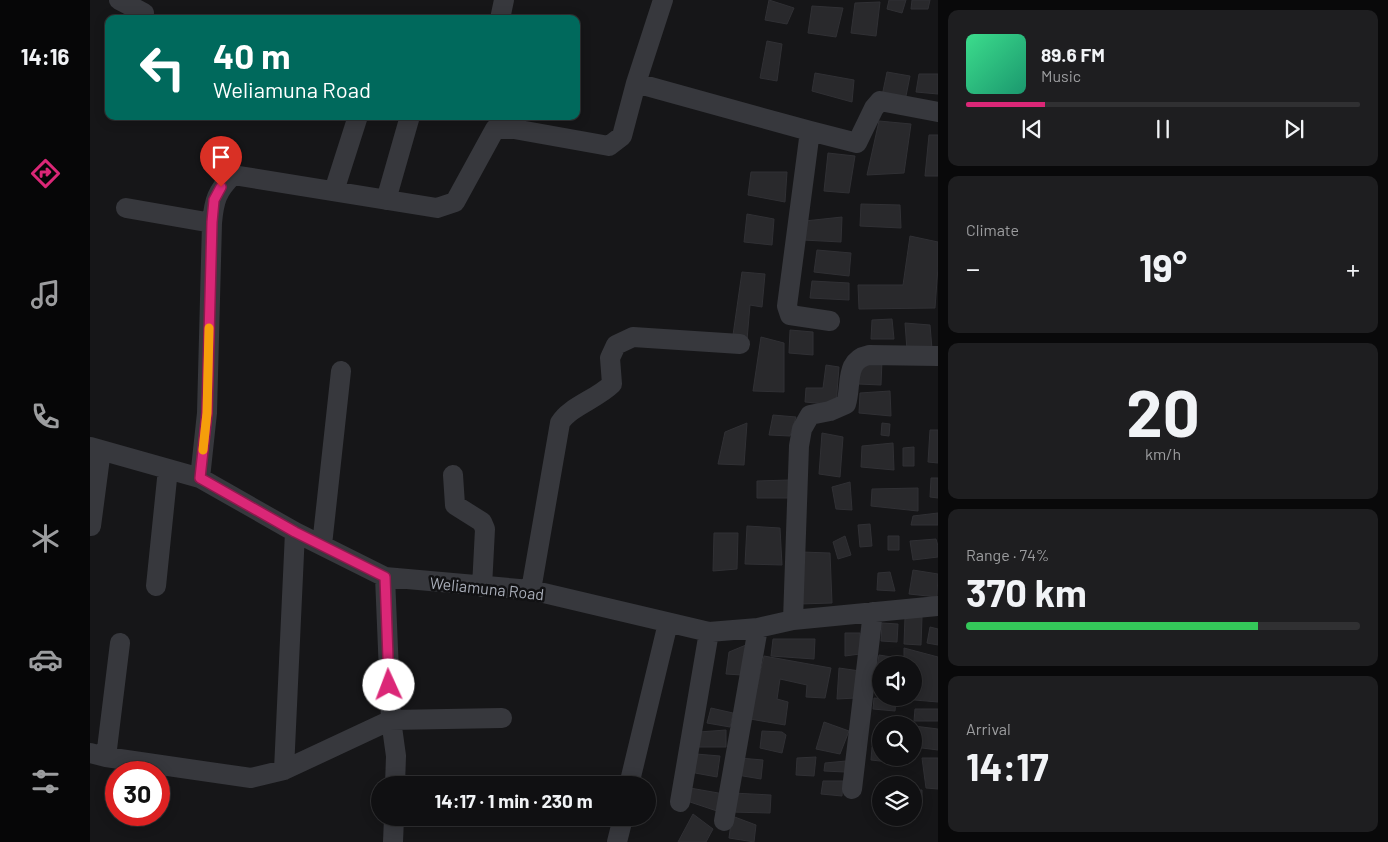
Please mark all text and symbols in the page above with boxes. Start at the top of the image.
text: 40 m [213,34,290,76]
icon: left [130,35,195,100]
text: 14:16 [21,43,69,69]
text: 89.6 FM [1041,43,1105,66]
text: Music [1041,66,1081,85]
text: Weliamuna Road [213,76,371,102]
icon: previous [1018,115,1046,143]
icon: pause [1149,115,1177,143]
icon: next [1280,115,1308,143]
pin [200,136,242,187]
icon: arrive [207,143,235,171]
icon: directions [28,156,63,191]
text: Climate [966,220,1019,239]
text: 19° [1139,244,1187,290]
text: − [966,251,980,285]
text: + [1346,251,1360,285]
icon: music [28,277,63,312]
text: 20 [1126,372,1200,450]
icon: phone [28,399,63,434]
text: km/h [1145,444,1181,463]
icon: climate [28,521,63,556]
text: Range · 74% [966,545,1049,564]
text: 370 km [966,569,1087,615]
street label: Weliamuna Road [429,573,545,603]
icon: car [28,642,63,677]
map controls [872,656,922,826]
button: sound [872,656,922,706]
position arrow [362,658,414,710]
button: search [872,716,922,766]
text: Arrival [966,719,1011,738]
text: 14:17 [966,743,1049,789]
speed limit sign: 30 [105,761,170,826]
icon: filters [28,764,63,799]
button: layers [872,776,922,826]
text: 14:17 · 1 min · 230 m [434,789,593,812]

